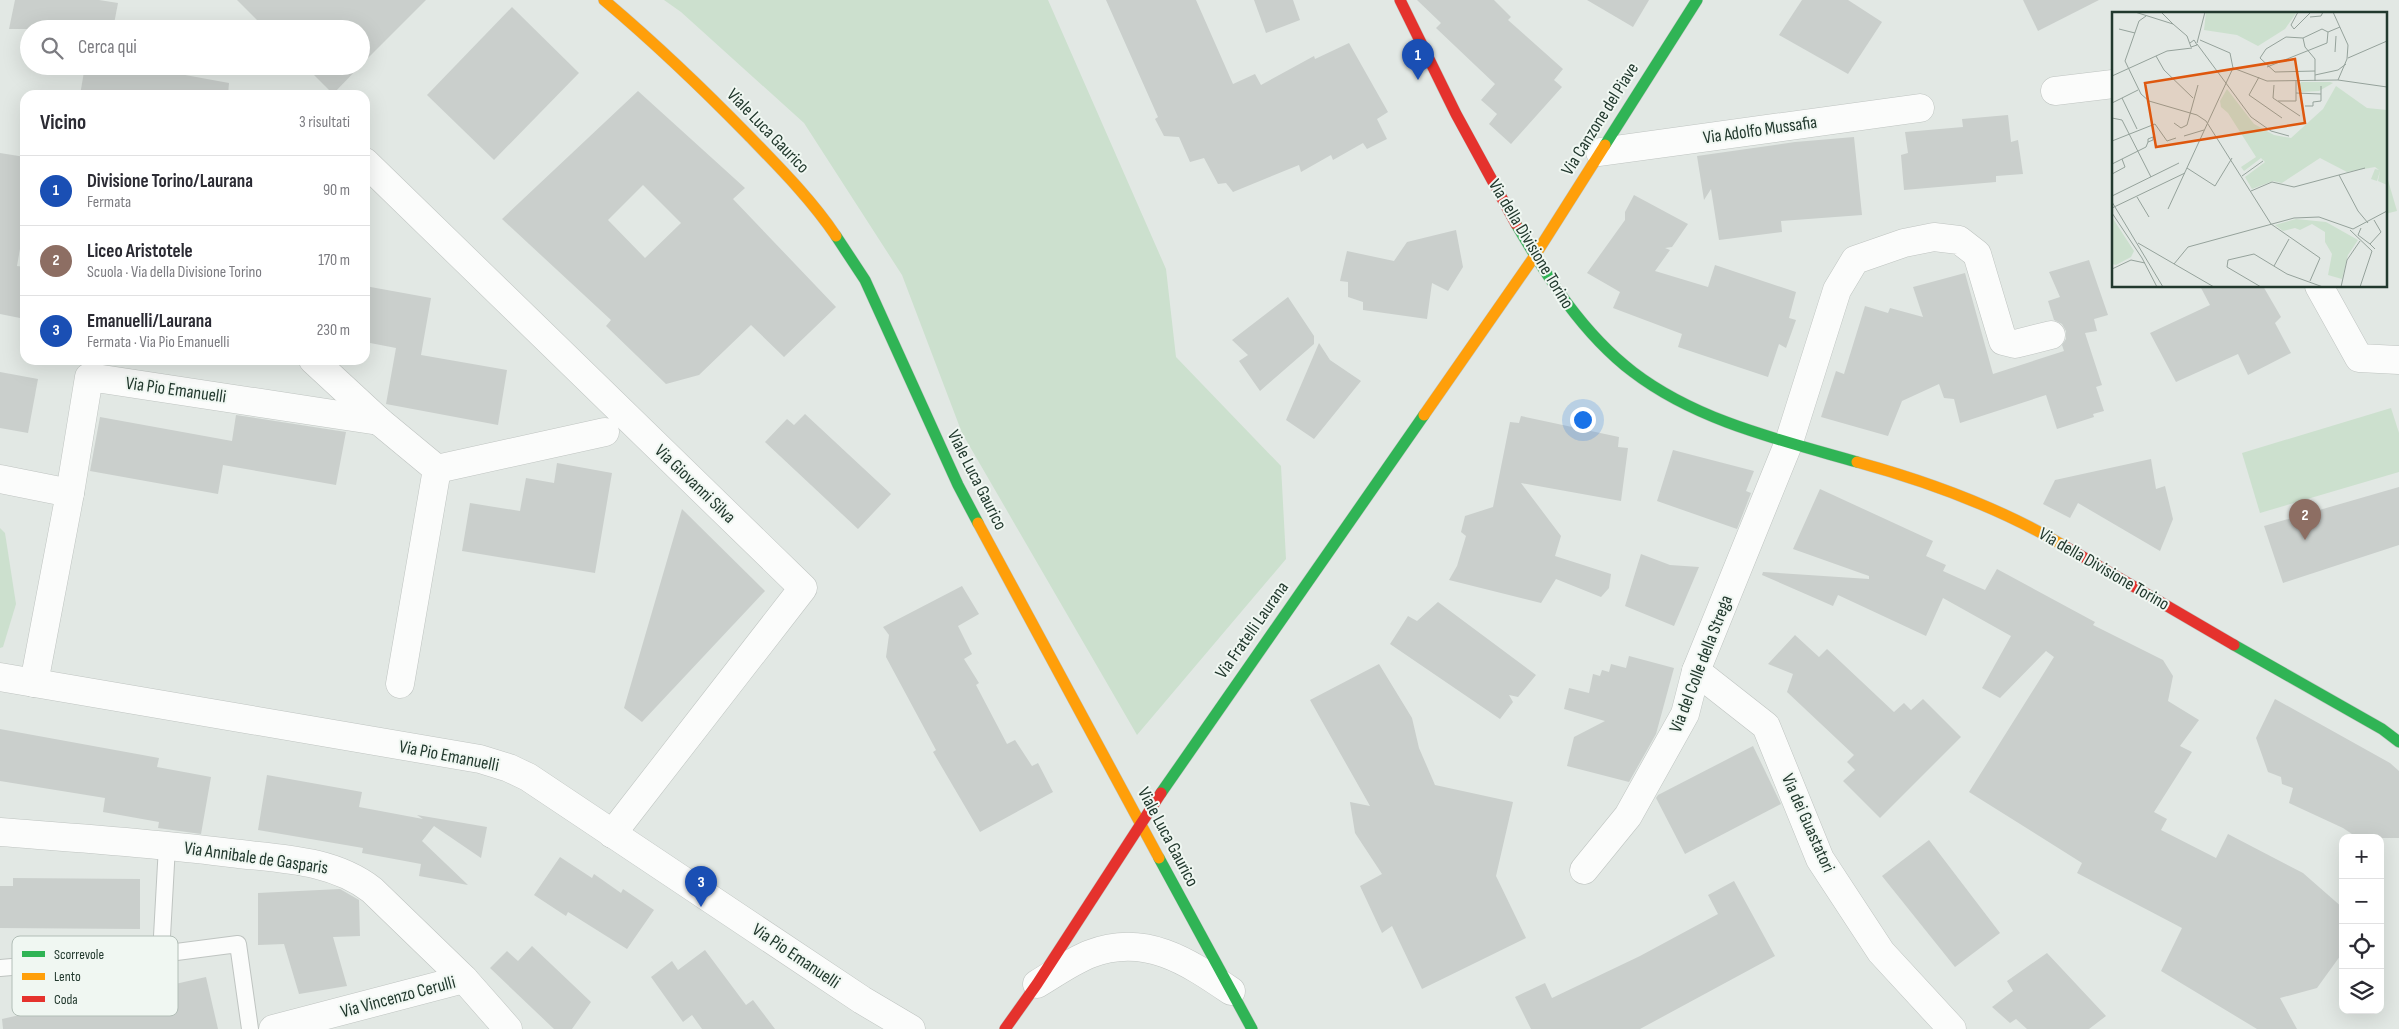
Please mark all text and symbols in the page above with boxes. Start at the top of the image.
inset map [2112,12,2386,288]
search box [20,20,370,75]
icon: search [38,34,66,62]
text: Cerca qui [78,36,137,59]
pin: 1 [1402,39,1434,80]
street label: Via Canzone del Piave [1557,59,1643,179]
street label: Viale Luca Gaurico [723,84,813,178]
text: Vicino [40,110,86,135]
street label: Via Adolfo Mussafia [1702,112,1818,148]
text: 3 risultati [299,113,350,132]
text: Divisione Torino/Laurana [87,170,253,193]
street label: Via della Divisione Torino [1484,175,1578,313]
text: 1 [53,181,59,200]
text: 90 m [323,181,350,200]
text: Fermata [87,193,131,212]
text: Liceo Aristotele [87,240,193,263]
text: 2 [52,251,60,270]
text: 170 m [318,251,350,270]
text: Scuola · Via della Divisione Torino [87,263,262,282]
text: Emanuelli/Laurana [87,310,212,333]
text: 3 [52,321,60,340]
text: 230 m [317,321,350,340]
text: Fermata · Via Pio Emanuelli [87,333,230,352]
street label: Via Pio Emanuelli [124,373,228,407]
your location [1570,407,1596,433]
street label: Viale Luca Gaurico [943,427,1011,533]
street label: Via Giovanni Silva [650,440,740,528]
pin: 2 [2289,499,2321,540]
street label: Via della Divisione Torino [2035,523,2173,615]
street label: Via Fratelli Laurana [1211,578,1293,682]
street label: Via del Colle della Strega [1665,592,1737,736]
street label: Via Pio Emanuelli [397,736,501,776]
street label: Via dei Guastatori [1777,770,1839,876]
street label: Viale Luca Gaurico [1133,784,1203,890]
map controls [2339,834,2384,1014]
button: + [2339,834,2384,879]
street label: Via Annibale de Gasparis [183,838,329,878]
pin: 3 [685,866,717,907]
button: − [2339,879,2384,924]
street label: Via Pio Emanuelli [748,919,844,993]
button: locate [2339,924,2384,969]
legend [12,936,178,1016]
text: Scorrevole [54,946,104,963]
text: Lento [54,968,81,985]
button: layers [2339,969,2384,1014]
street label: Via Vincenzo Cerulli [338,972,458,1022]
text: Coda [54,991,78,1008]

